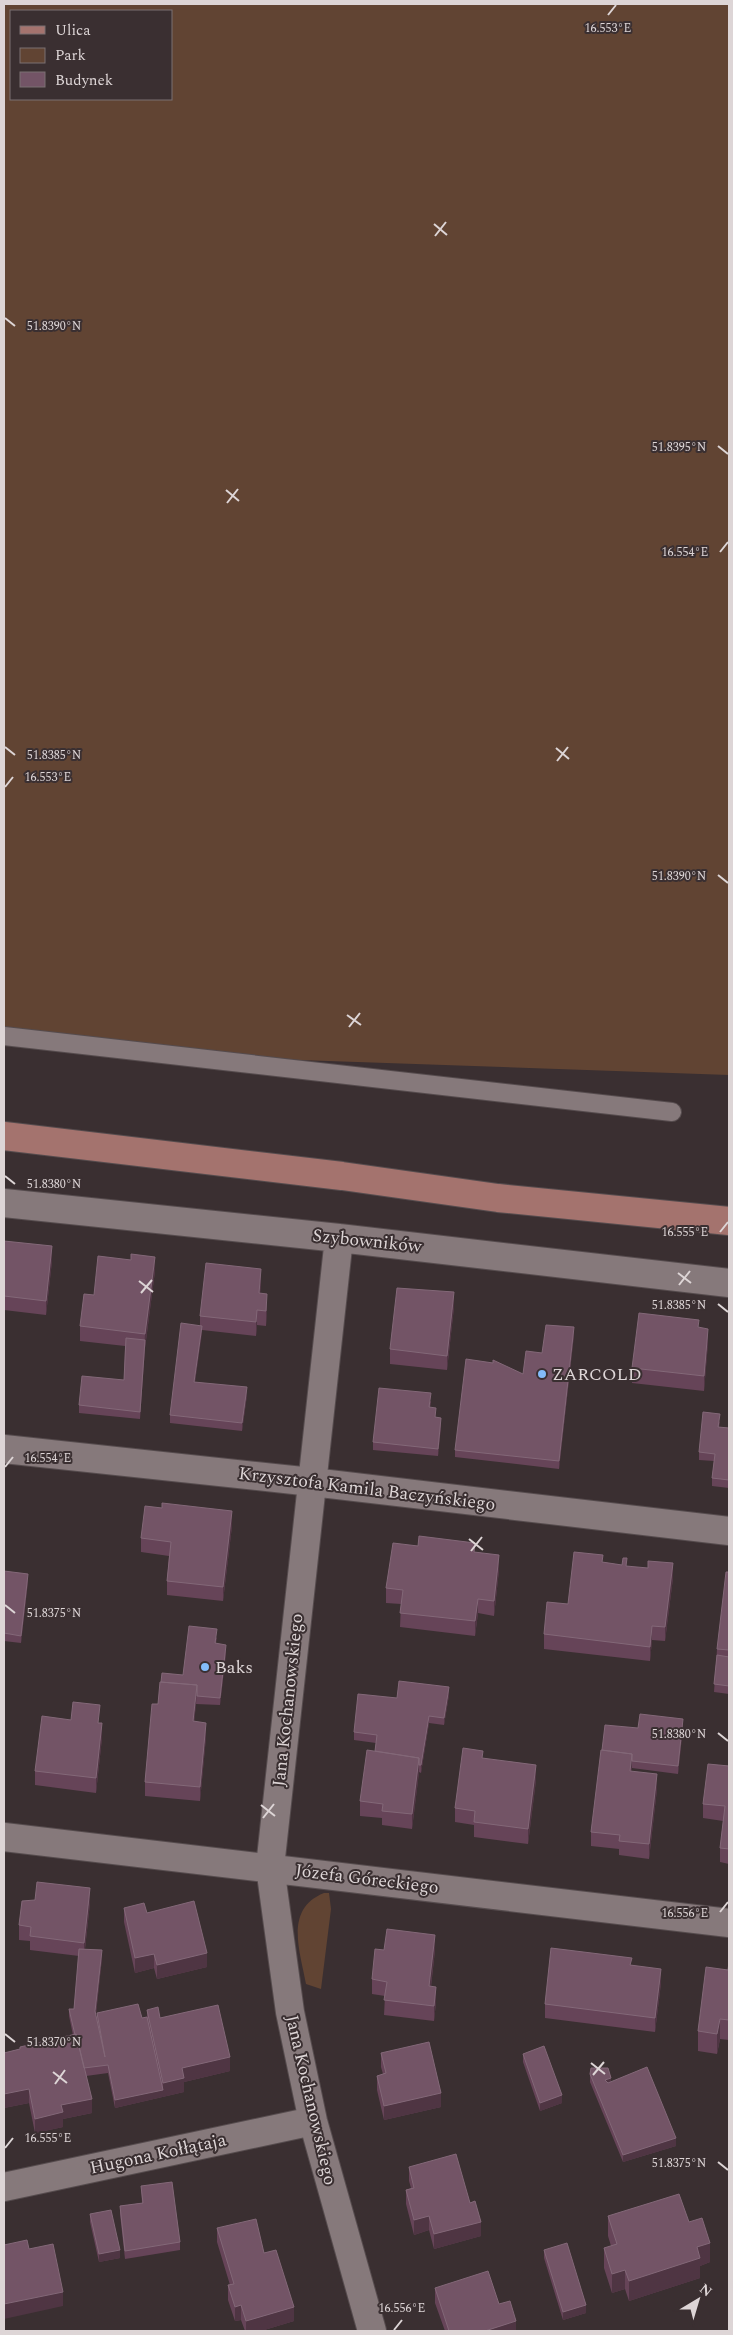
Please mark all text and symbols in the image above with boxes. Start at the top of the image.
legend [10,10,172,100]
text: Ulica [55,19,91,42]
text: 16.553°E [585,19,631,38]
text: Park [55,44,86,67]
text: Budynek [55,69,113,92]
text: 51.8390°N [27,317,81,336]
text: 51.8395°N [652,438,706,457]
text: 16.554°E [662,543,708,562]
text: 51.8385°N [27,746,81,765]
text: 16.553°E [25,768,71,787]
text: 51.8390°N [652,867,706,886]
text: 51.8380°N [27,1175,81,1194]
street label: Szybowników [311,1222,423,1260]
text: 16.555°E [662,1223,708,1242]
text: 51.8385°N [652,1296,706,1315]
place label: ZARCOLD [552,1361,642,1388]
marker: ZARCOLD [536,1368,548,1380]
text: 16.554°E [25,1449,71,1468]
street label: Krzysztofa Kamila Baczyńskiego [237,1460,497,1518]
text: 51.8375°N [27,1604,81,1623]
street label: Jana Kochanowskiego [265,1612,311,1788]
place label: Baks [215,1654,253,1681]
marker: Baks [199,1661,211,1673]
text: 51.8380°N [652,1725,706,1744]
street label: Józefa Góreckiego [294,1857,440,1901]
text: 16.556°E [662,1904,708,1923]
street label: Jana Kochanowskiego [278,2012,344,2188]
text: 51.8370°N [27,2033,81,2052]
street label: Hugona Kołłątaja [87,2126,229,2182]
text: 16.555°E [25,2129,71,2148]
text: 51.8375°N [652,2154,706,2173]
north arrow [673,2275,723,2325]
text: N [695,2278,717,2302]
text: 16.556°E [379,2299,425,2318]

